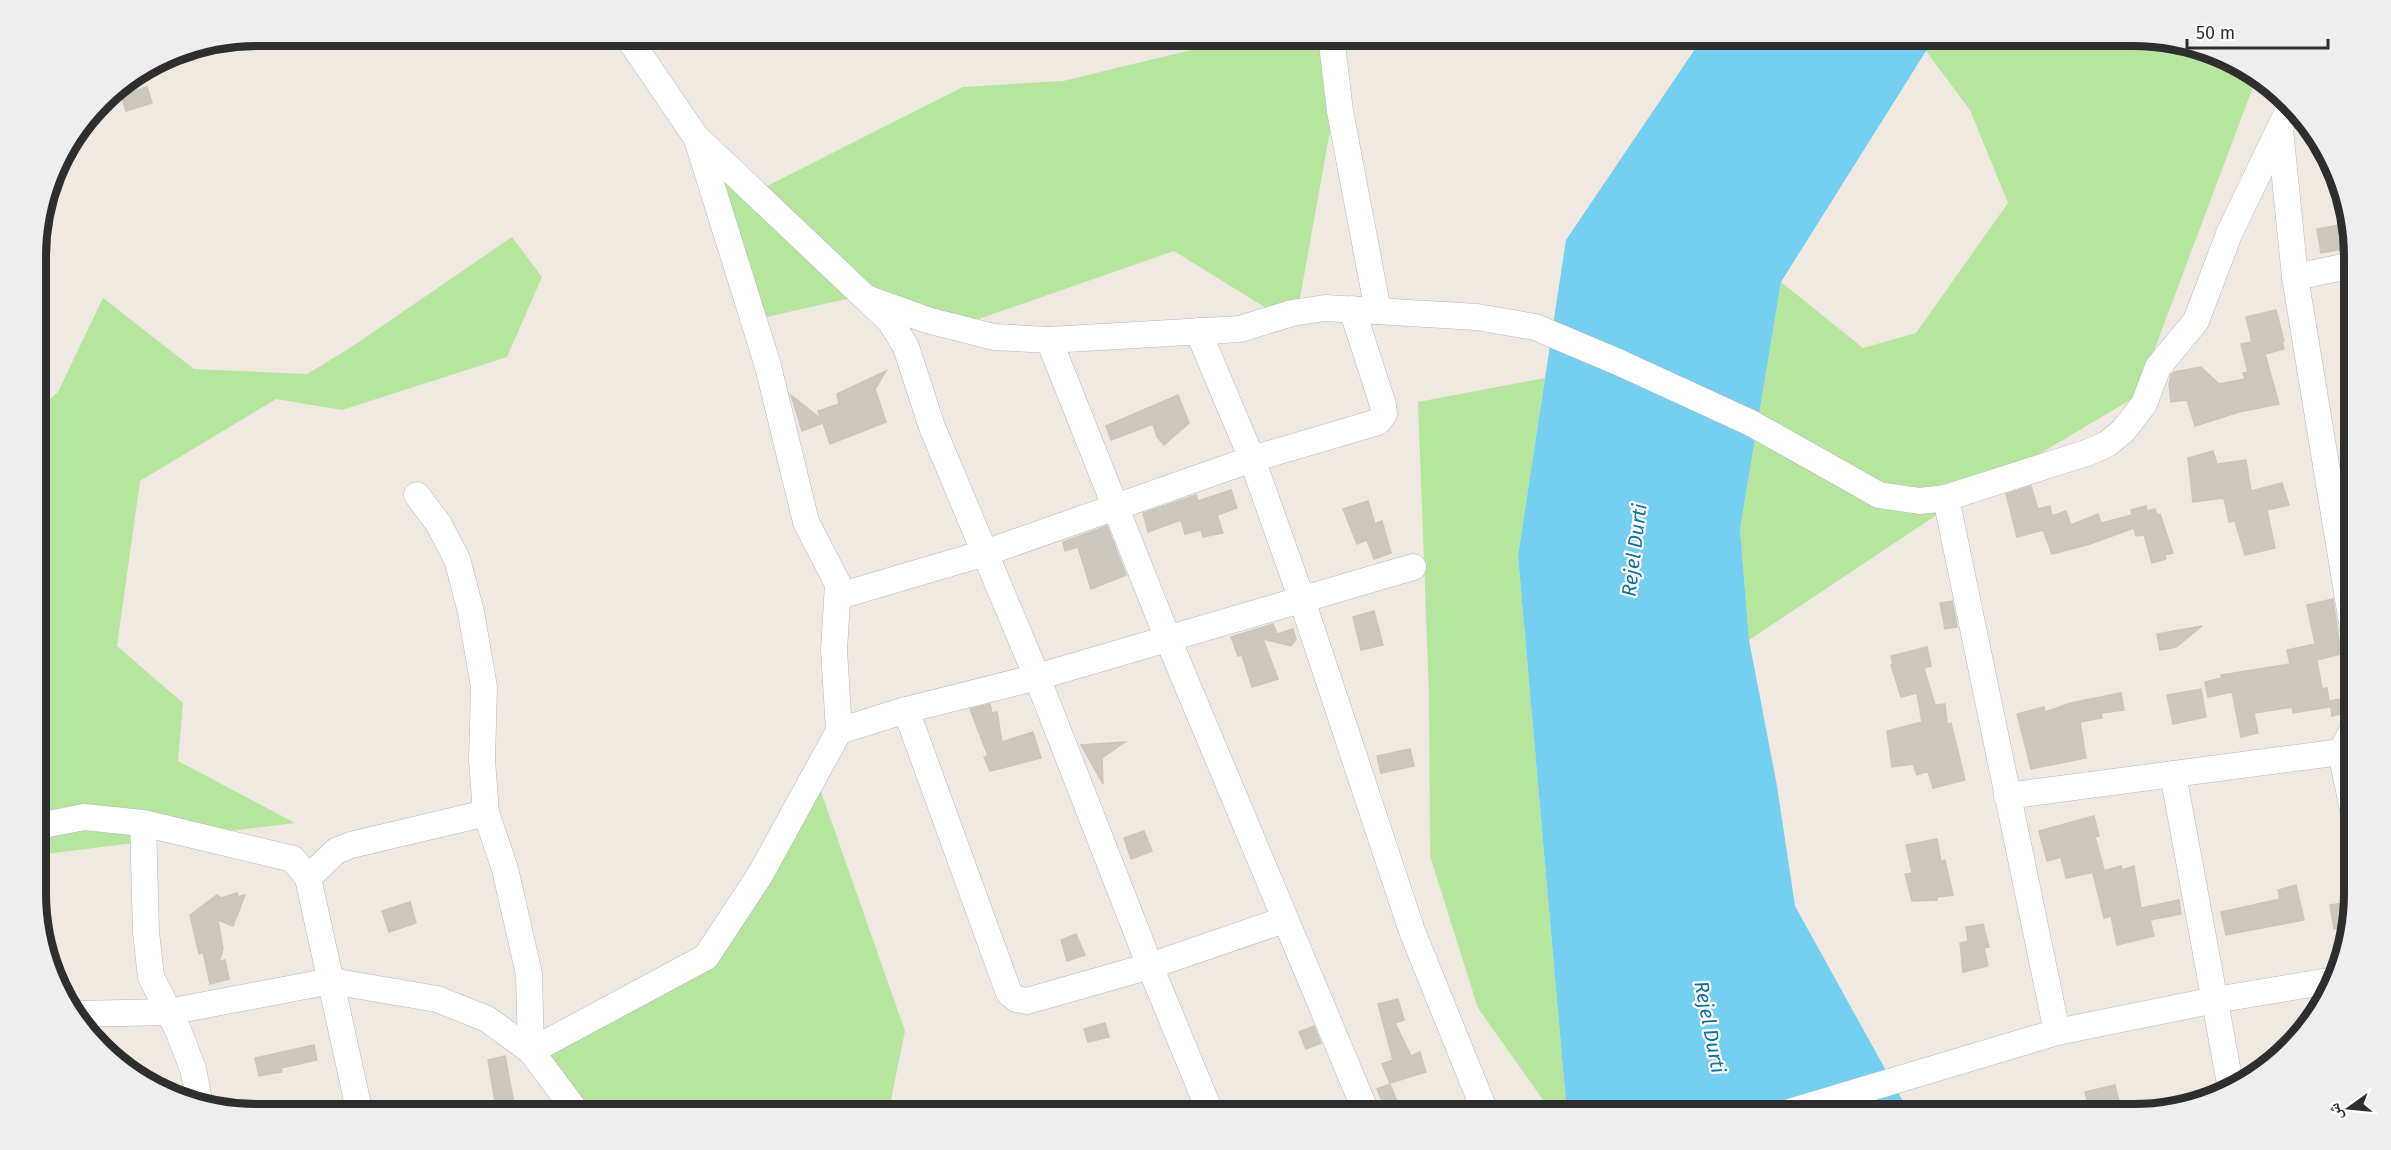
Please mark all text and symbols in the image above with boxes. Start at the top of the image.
scale bar [2187,12,2328,50]
text: 50 m [2196,22,2235,44]
water label: Rejel Durti [1616,502,1652,598]
water label: Rejel Durti [1689,979,1731,1076]
north arrow [2319,1078,2379,1138]
text: ش [2324,1101,2346,1122]

